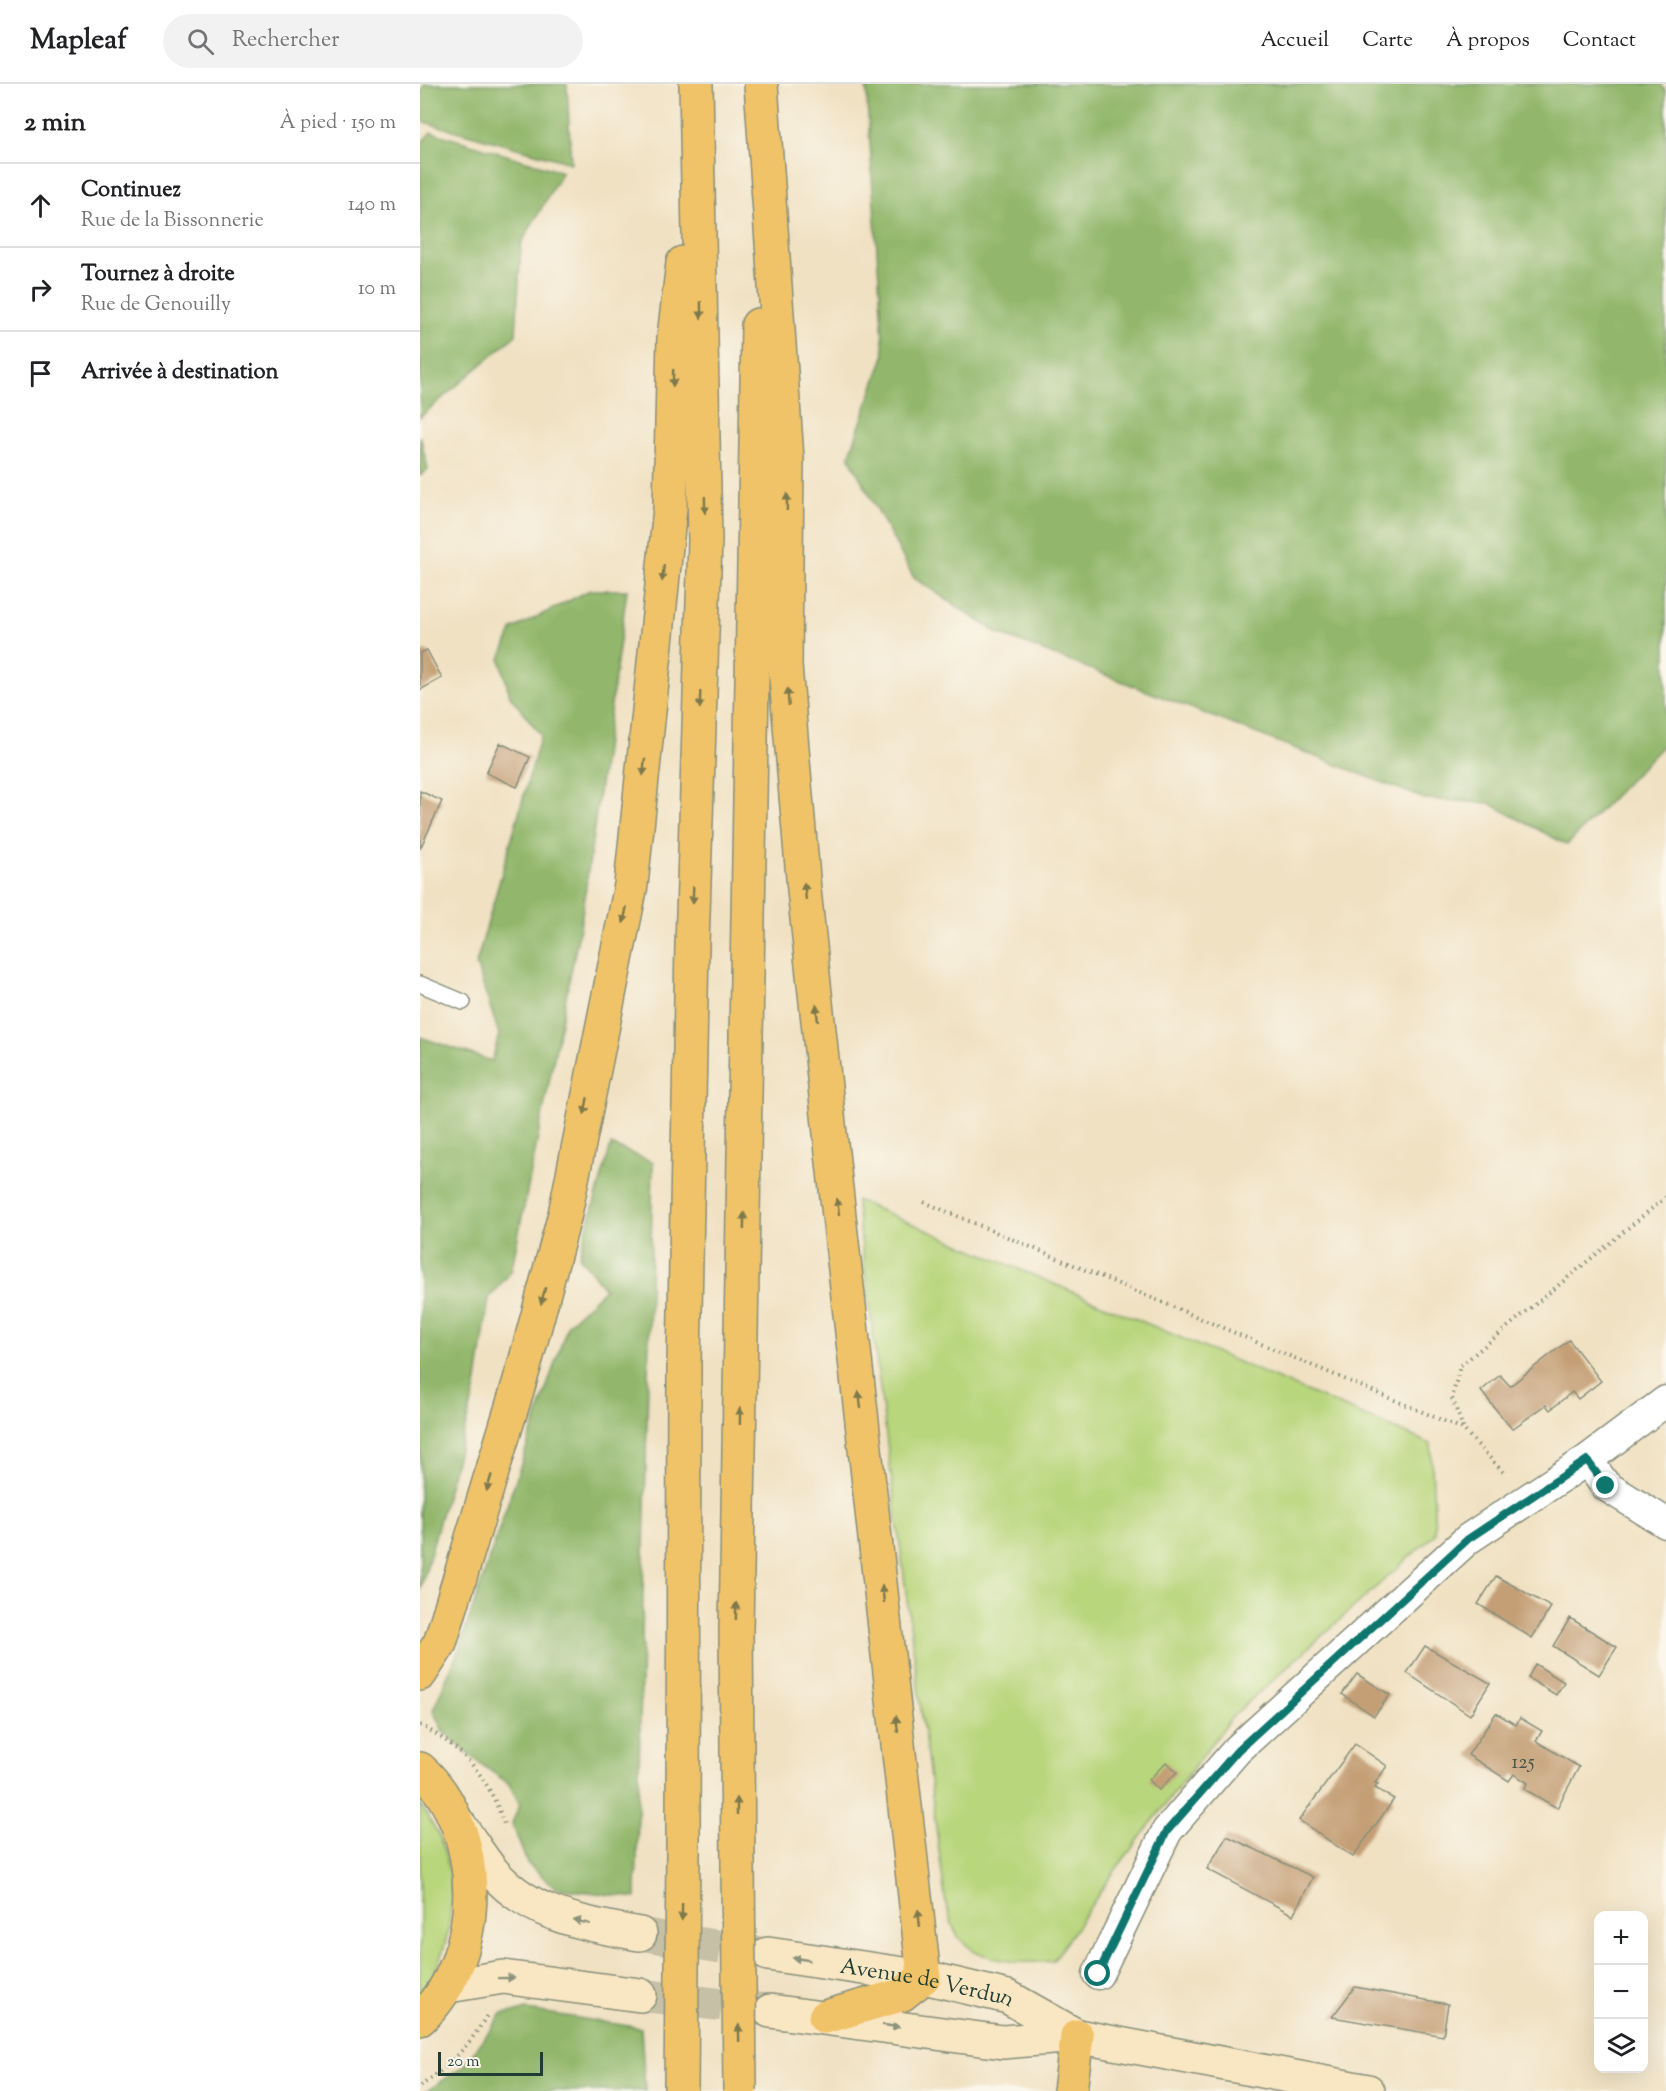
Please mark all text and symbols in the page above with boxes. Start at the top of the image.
search box [163,14,583,68]
text: Mapleaf [30,21,127,61]
icon: search [184,25,217,58]
text: Rechercher [232,25,339,57]
text: Accueil [1261,26,1329,56]
text: Carte [1362,26,1413,56]
text: À propos [1446,26,1530,56]
text: Contact [1563,26,1636,56]
text: 2 min [24,105,86,142]
text: À pied · 150 m [280,109,396,138]
text: Continuez [81,175,181,207]
icon: ahead [24,189,57,222]
text: 140 m [348,191,396,220]
text: Rue de la Bissonnerie [81,207,264,236]
text: Tournez à droite [81,259,235,291]
icon: right [24,273,57,306]
text: 10 m [358,275,396,304]
text: Rue de Genouilly [81,291,231,320]
one-way arrow [696,301,706,320]
icon: arrive [24,357,57,390]
text: Arrivée à destination [81,357,278,389]
one-way arrow [668,369,678,388]
one-way arrow [782,492,792,511]
one-way arrow [700,496,710,515]
one-way arrow [658,564,668,583]
one-way arrow [783,687,792,706]
one-way arrow [695,691,705,710]
one-way arrow [639,758,649,777]
one-way arrow [800,882,810,901]
one-way arrow [689,886,698,905]
one-way arrow [620,905,629,924]
one-way arrow [812,1003,822,1022]
one-way arrow [581,1097,590,1116]
one-way arrow [833,1197,843,1216]
one-way arrow [739,1212,749,1231]
one-way arrow [537,1287,547,1305]
one-way arrow [856,1391,865,1410]
one-way arrow [736,1407,745,1426]
route end [1592,1472,1618,1498]
one-way arrow [484,1474,493,1492]
one-way arrow [878,1584,888,1603]
one-way arrow [732,1602,741,1621]
one-way arrow [893,1715,902,1734]
house number: 125 [1512,1749,1535,1778]
one-way arrow [732,1797,742,1816]
one-way arrow [677,1902,687,1921]
one-way arrow [914,1909,924,1928]
map controls [1594,1911,1648,2073]
button: + [1594,1911,1648,1965]
one-way arrow [573,1917,592,1927]
street label: Avenue de Verdun [838,1952,1020,2017]
one-way arrow [792,1954,811,1963]
route start [1084,1960,1110,1986]
button: − [1594,1965,1648,2019]
one-way arrow [496,1973,515,1983]
button: layers [1594,2019,1648,2073]
one-way arrow [881,2021,900,2030]
one-way arrow [734,2023,744,2042]
scale bar [438,2049,543,2076]
text: 20 m [447,2051,480,2074]

